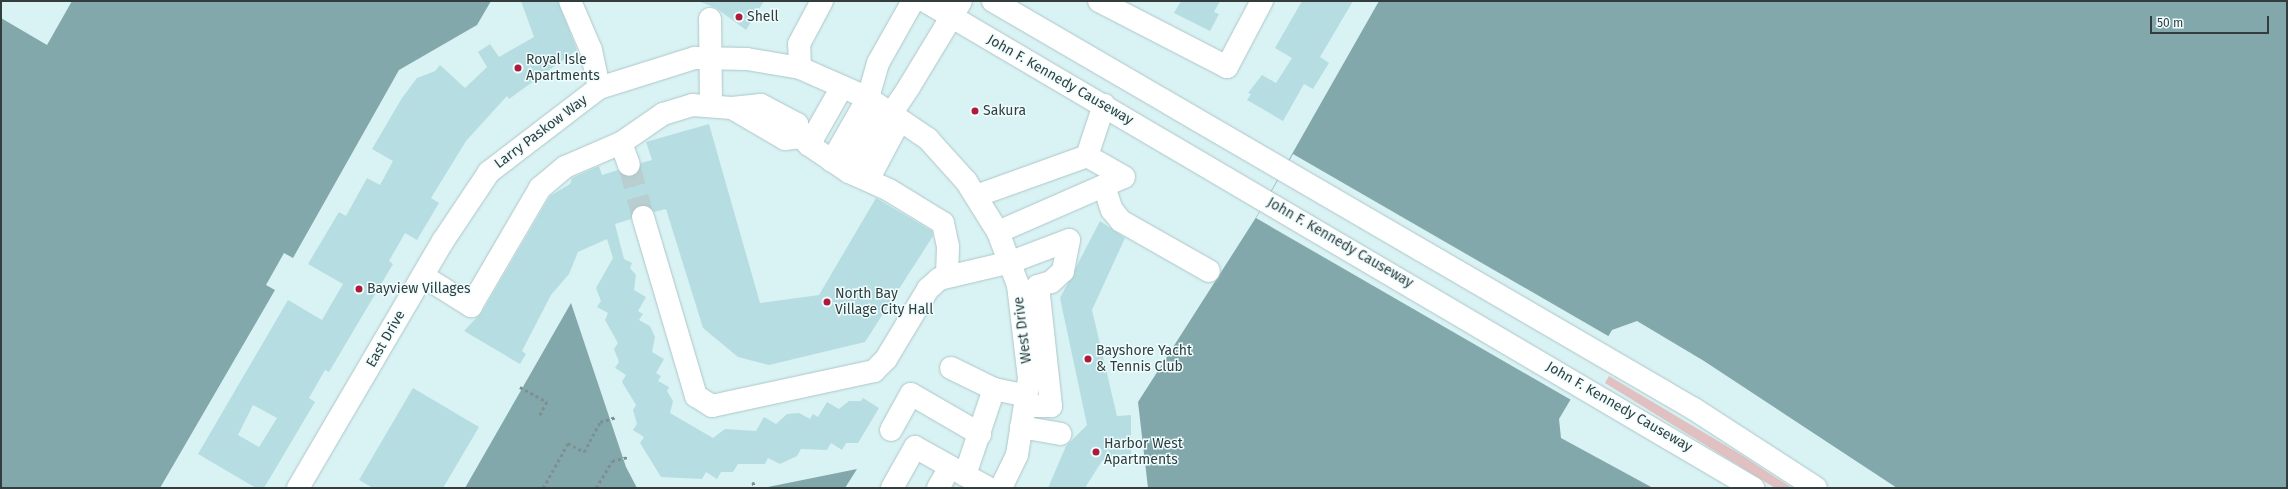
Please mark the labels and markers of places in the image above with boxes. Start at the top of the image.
place label: Shell [747,9,779,25]
marker: Shell [734,12,744,22]
place label: Royal Isle Apartments [526,52,600,84]
marker: Royal Isle Apartments [513,63,523,73]
place label: Sakura [983,103,1026,119]
marker: Sakura [970,106,980,116]
place label: Bayview Villages [367,281,471,297]
marker: Bayview Villages [354,284,364,294]
place label: North Bay Village City Hall [835,286,933,318]
marker: North Bay Village City Hall [822,297,832,307]
place label: Bayshore Yacht & Tennis Club [1096,343,1192,376]
marker: Bayshore Yacht & Tennis Club [1083,354,1093,364]
place label: Harbor West Apartments [1104,436,1183,468]
marker: Harbor West Apartments [1091,447,1101,457]

